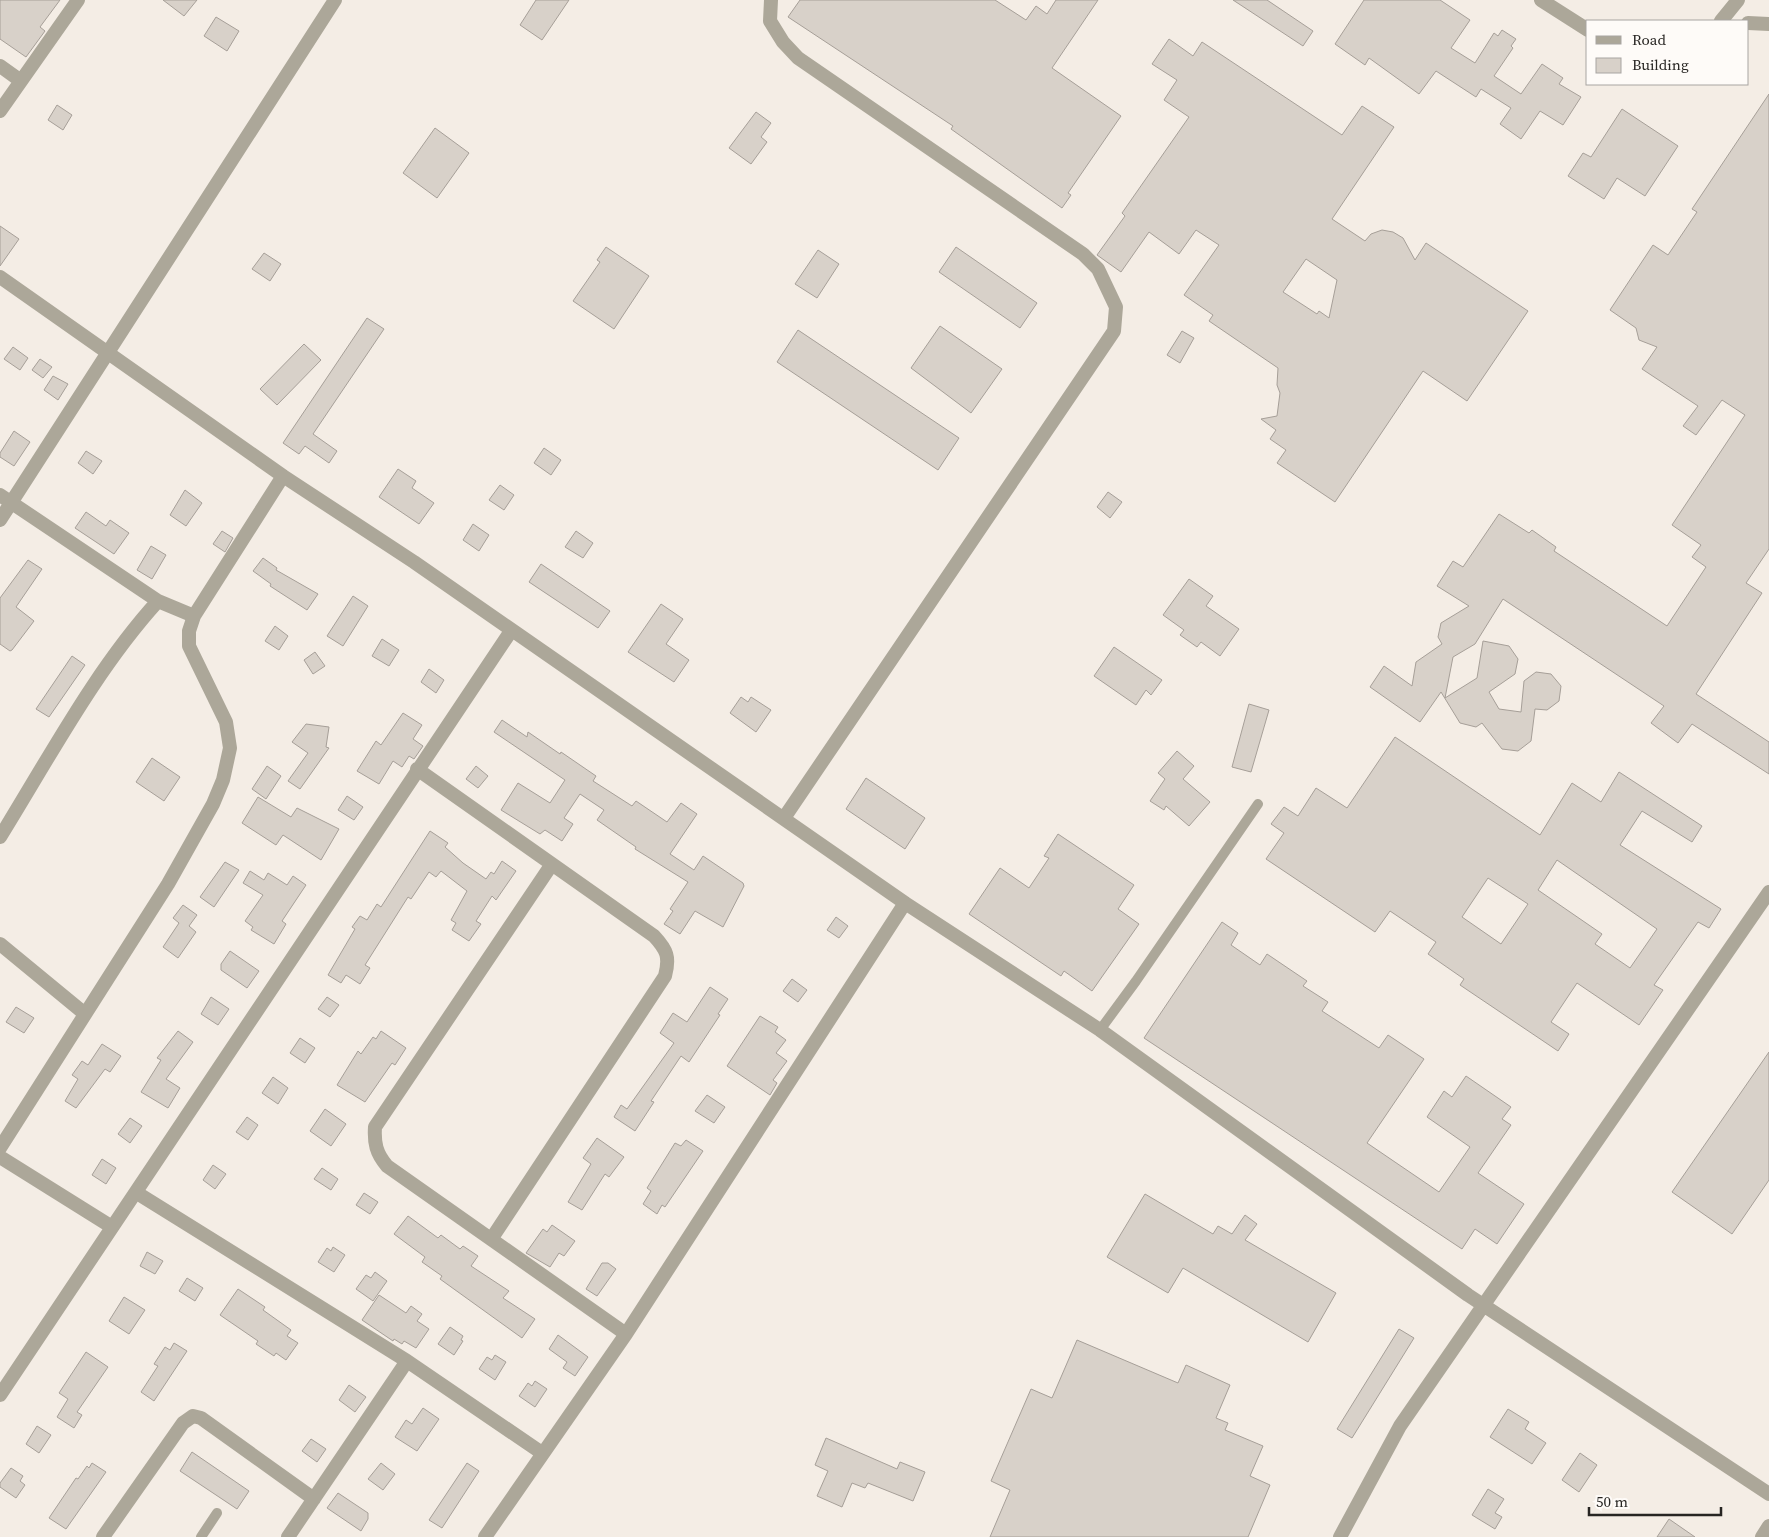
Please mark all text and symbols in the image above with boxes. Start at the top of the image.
legend [1586,20,1749,85]
text: Road [1632,29,1666,50]
text: Building [1632,54,1689,75]
scale bar [1589,1484,1722,1516]
text: 50 m [1596,1491,1628,1512]

